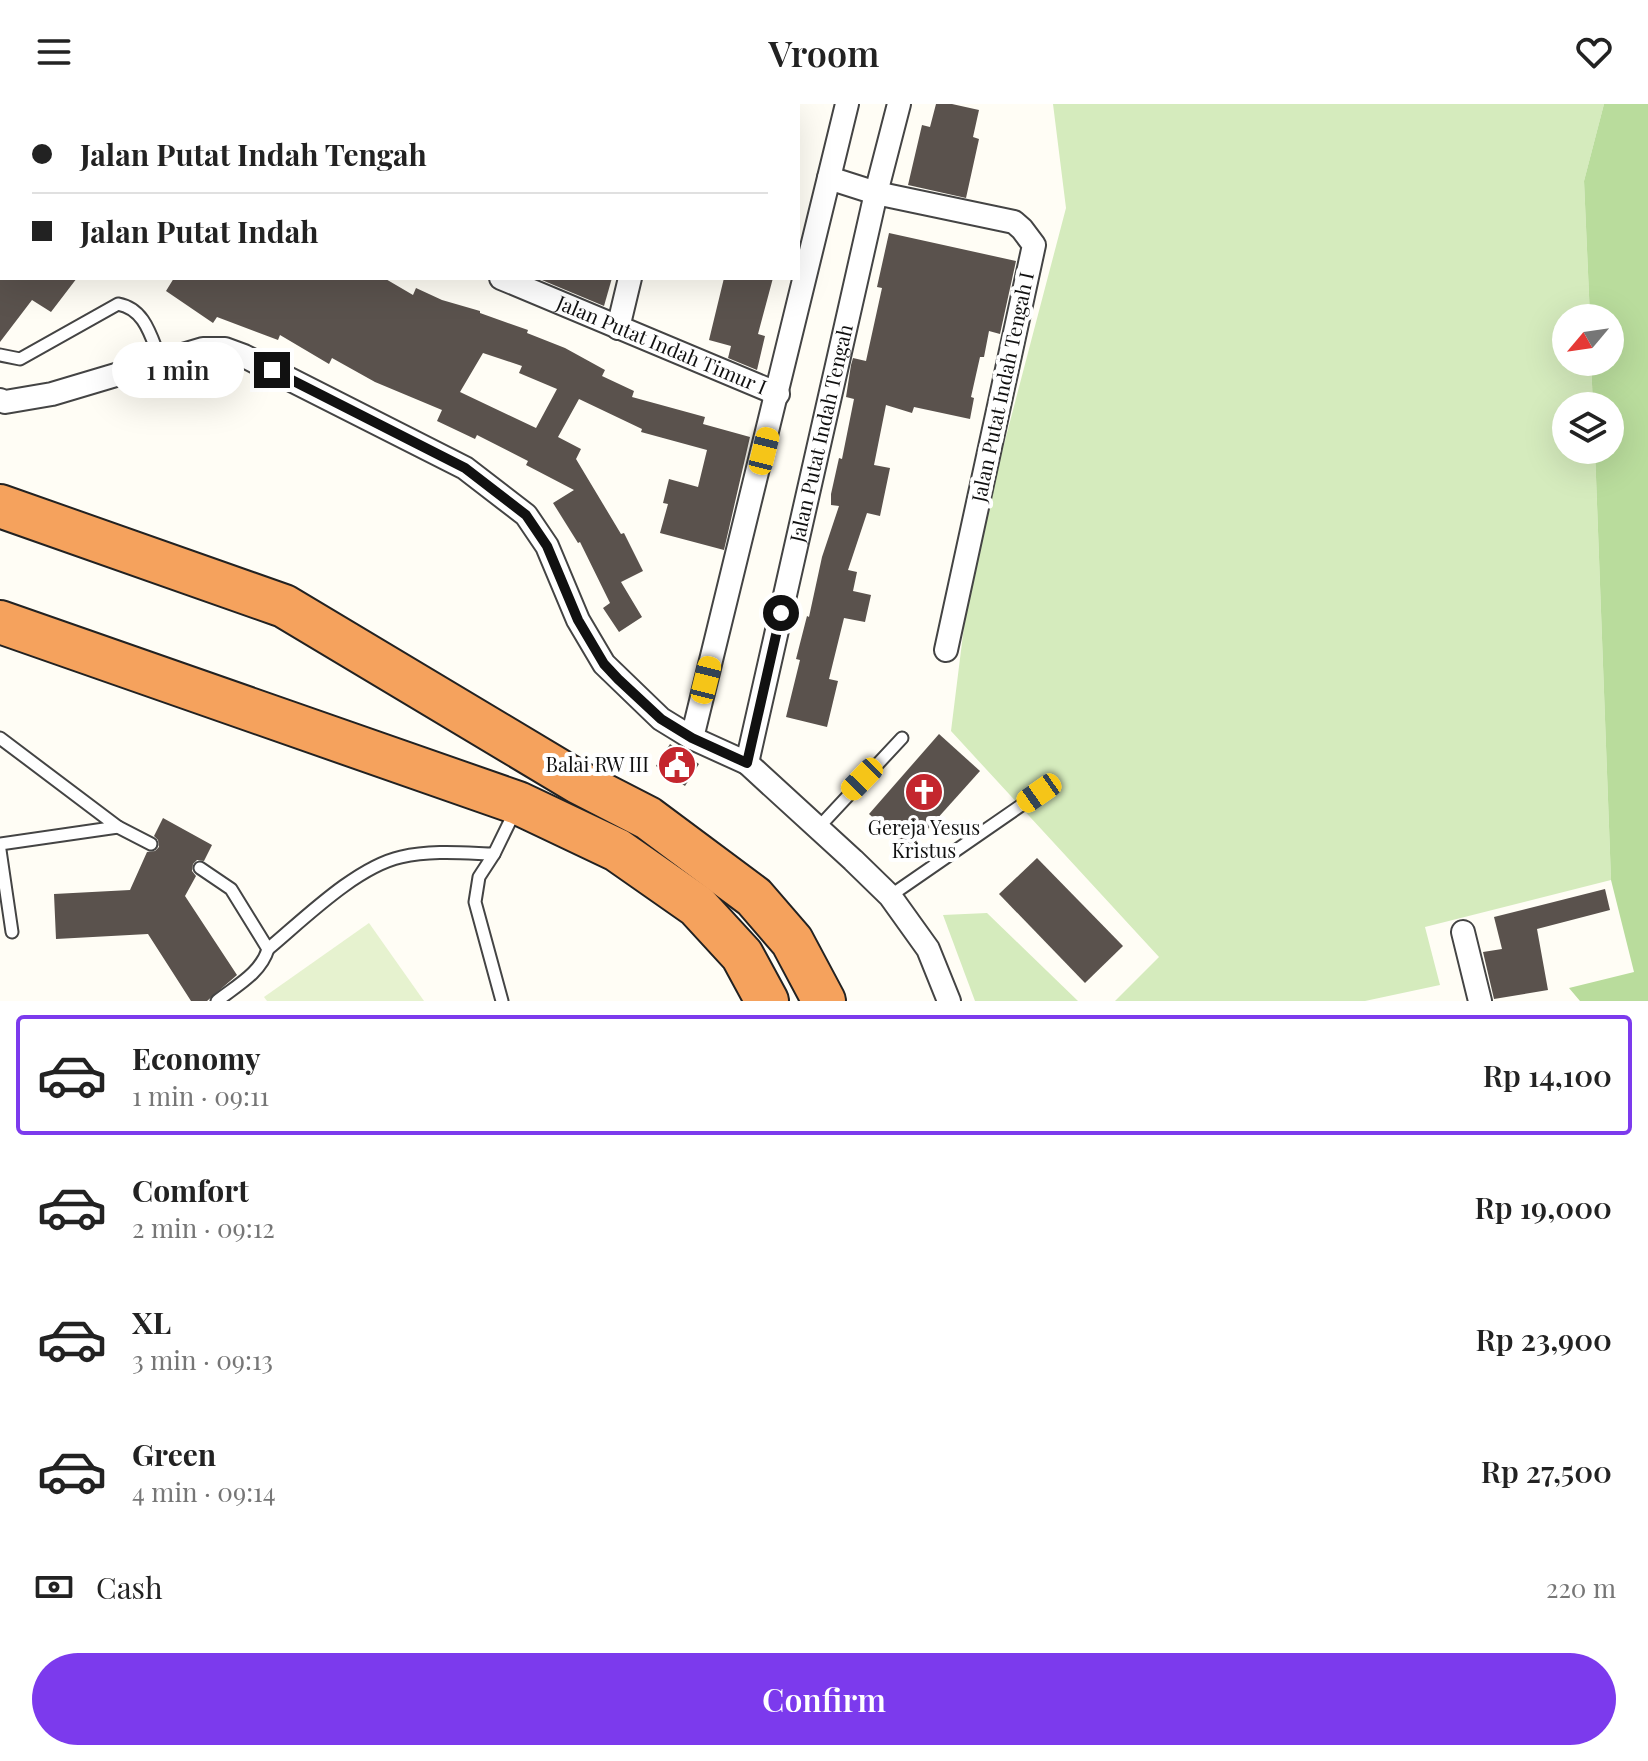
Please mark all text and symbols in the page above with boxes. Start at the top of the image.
text: Vroom [769,28,879,76]
icon: menu [32,30,76,74]
icon: heart [1572,30,1616,74]
text: Jalan Putat Indah Tengah [80,134,427,174]
text: Jalan Putat Indah [80,211,318,251]
street label: Jalan Putat Indah Tengah I [964,269,1039,505]
street label: Jalan Putat Indah Timur I [552,287,771,400]
north arrow [1552,304,1624,376]
map controls [1552,304,1624,464]
street label: Jalan Putat Indah Tengah [782,321,858,546]
callout: 1 min [112,342,244,398]
text: 1 min [146,352,210,387]
route end [254,352,290,388]
button: layers [1552,392,1624,464]
car [747,425,781,477]
route start [763,595,799,631]
car [689,654,723,706]
public building icon: Balai RW III [656,744,698,786]
place label: Balai RW III [545,750,649,777]
car [837,753,887,805]
car [1012,769,1066,817]
church icon: Gereja Yesus Kristus [903,771,945,813]
place label: Gereja Yesus Kristus [868,813,980,863]
text: Economy [132,1038,261,1078]
icon: car [36,1039,108,1111]
text: Rp 14,100 [1483,1055,1612,1095]
text: 1 min · 09:11 [132,1078,269,1113]
text: Comfort [132,1170,249,1210]
icon: car [36,1171,108,1243]
text: Rp 19,000 [1474,1187,1612,1227]
text: 2 min · 09:12 [132,1210,275,1245]
text: XL [132,1302,171,1342]
icon: car [36,1303,108,1375]
text: Rp 23,900 [1476,1319,1612,1359]
text: 3 min · 09:13 [132,1342,273,1377]
text: Green [132,1434,216,1474]
icon: car [36,1435,108,1507]
text: Rp 27,500 [1481,1451,1612,1491]
text: 4 min · 09:14 [132,1474,276,1509]
icon: cash [32,1565,76,1609]
text: Cash [96,1567,163,1607]
text: 220 m [1546,1570,1616,1605]
button: Confirm [32,1653,1616,1745]

